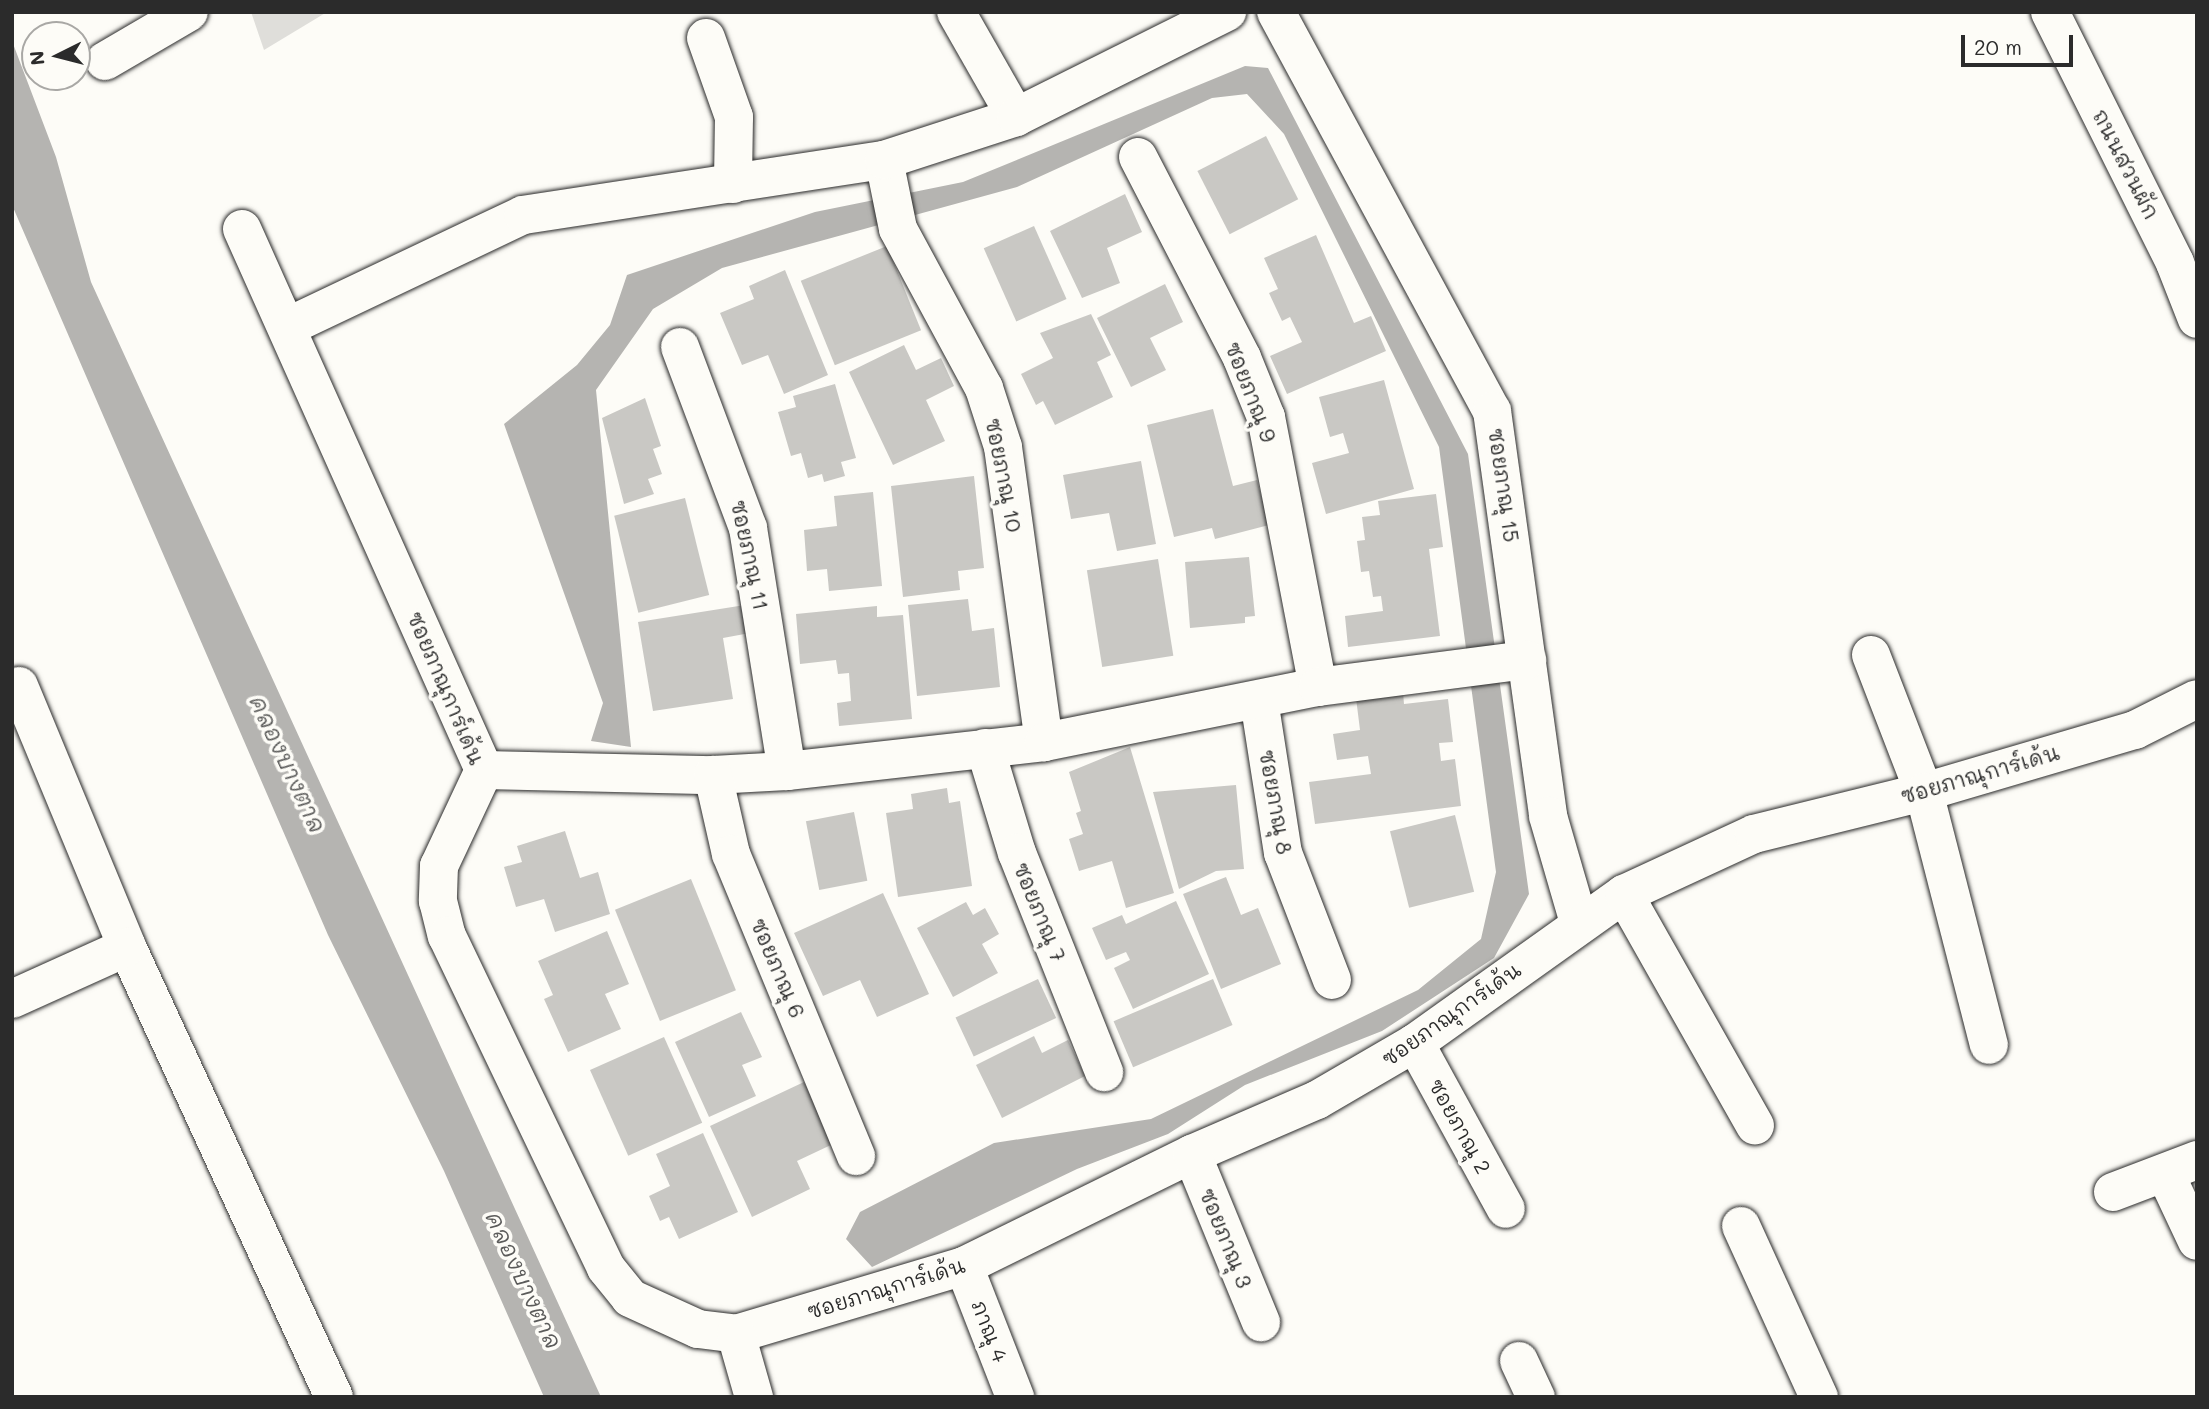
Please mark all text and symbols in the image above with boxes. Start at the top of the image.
north arrow [21,21,91,91]
scale bar [1964,21,2076,65]
text: 20 m [1974,33,2022,60]
text: N [23,50,50,67]
street label: ถนนสวนผัก [2088,105,2164,223]
street label: ซอยภาณุ 9 [1220,338,1282,446]
street label: ซอยภาณุ 10 [981,416,1027,534]
street label: ซอยภาณุ 15 [1484,426,1524,544]
street label: ซอยภาณุ 11 [726,498,774,612]
street label: ซอยภาณุการ์เด้น [402,608,490,768]
water label: คลองบางตาล [244,691,332,837]
street label: ซอยภาณุการ์เด้น [1898,739,2062,809]
street label: ซอยภาณุ 8 [1254,748,1298,856]
street label: ซอยภาณุ 7 [1009,859,1071,965]
street label: ซอยภาณุ 6 [746,914,810,1022]
street label: ซอยภาณุการ์เด้น [1377,957,1525,1071]
street label: ซอยภาณุ 2 [1424,1074,1496,1178]
street label: ซอยภาณุ 3 [1195,1184,1257,1292]
water label: คลองบางตาล [480,1207,568,1353]
street label: ซอยภาณุการ์เด้น [804,1252,968,1324]
street label: ภาณุ 4 [967,1297,1013,1365]

